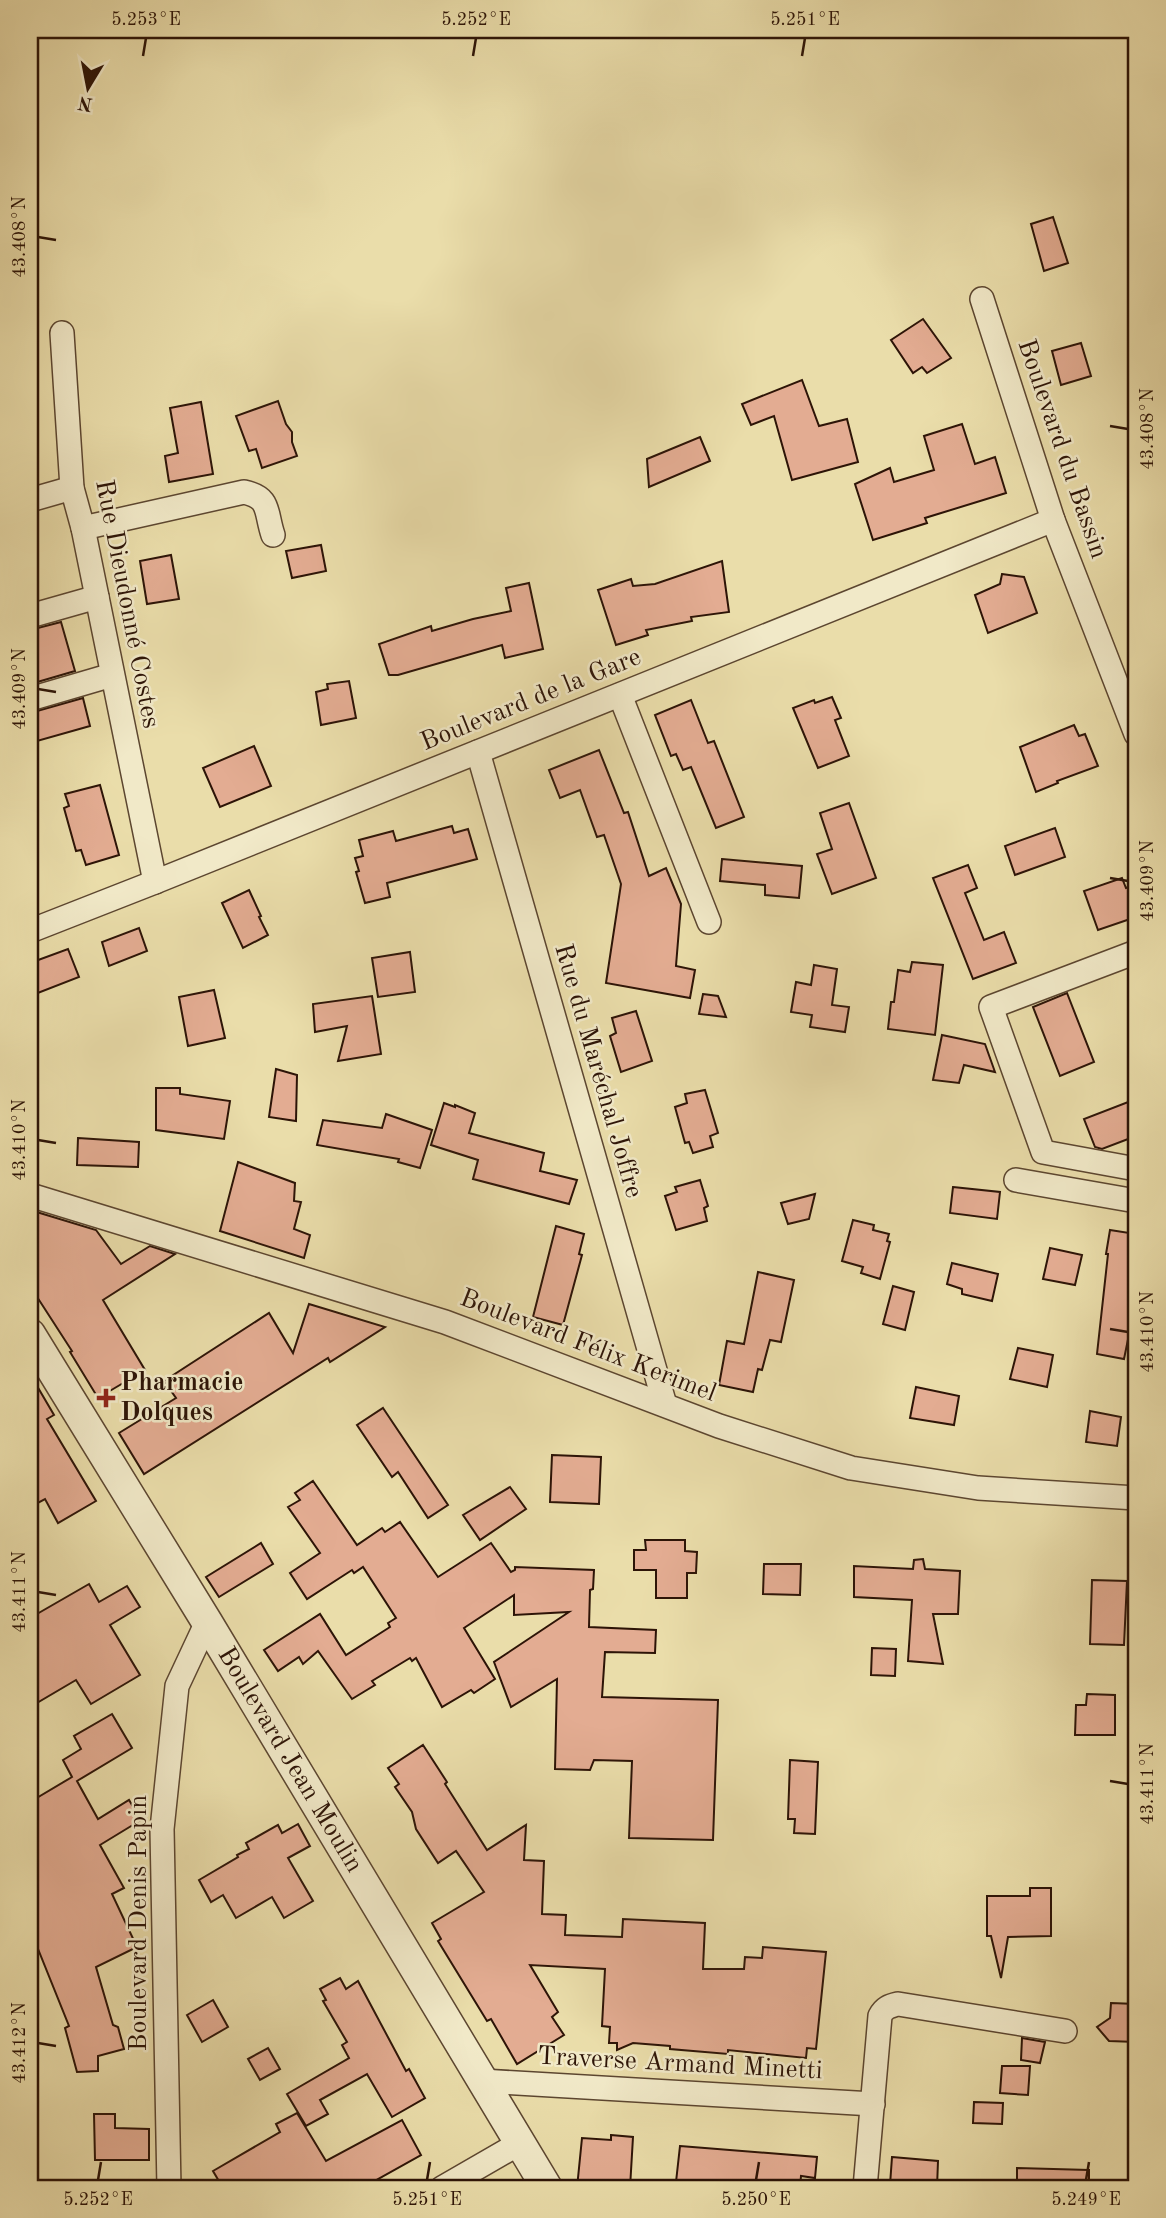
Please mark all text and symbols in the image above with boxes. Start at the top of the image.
text: 5.253°E [111,11,181,29]
text: 5.252°E [441,11,511,29]
text: 5.251°E [770,11,840,29]
north arrow [52,52,122,122]
text: N [76,92,94,113]
text: 43.408°N [11,196,29,278]
street label: Boulevard du Bassin [1012,336,1112,562]
text: 43.408°N [1139,388,1157,470]
street label: Rue Dieudonné Costes [90,478,164,730]
street label: Boulevard de la Gare [417,644,645,756]
text: 43.409°N [11,648,29,730]
text: 43.409°N [1139,840,1157,922]
street label: Rue du Maréchal Joffre [549,941,647,1201]
text: 43.410°N [11,1099,29,1181]
street label: Boulevard Félix Kerimel [456,1285,720,1407]
text: 43.410°N [1139,1291,1157,1373]
place label: Pharmacie Dolques [120,1370,243,1426]
marker: Pharmacie Dolques [98,1390,114,1406]
text: 43.411°N [11,1551,29,1633]
street label: Boulevard Jean Moulin [212,1643,367,1877]
text: 43.411°N [1139,1743,1157,1825]
street label: Boulevard Denis Papin [126,1795,152,2051]
text: 43.412°N [11,2002,29,2084]
street label: Traverse Armand Minetti [537,2044,823,2084]
text: 5.252°E [63,2191,133,2209]
text: 5.251°E [392,2191,462,2209]
text: 5.250°E [721,2191,791,2209]
text: 5.249°E [1051,2191,1121,2209]

